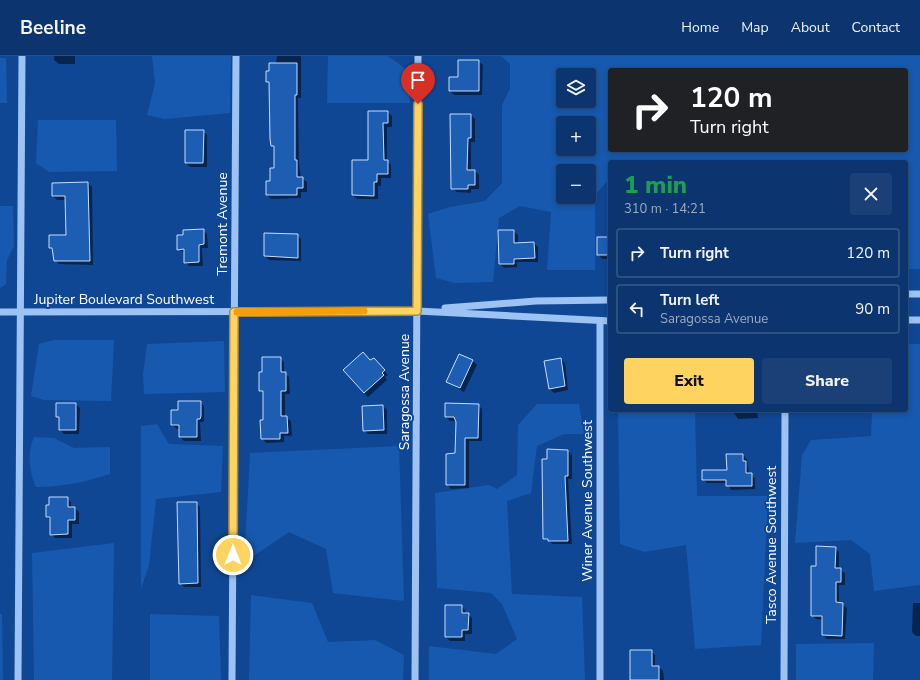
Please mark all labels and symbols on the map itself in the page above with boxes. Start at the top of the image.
pin [401,63,435,104]
street label: Tremont Avenue [213,172,232,276]
street label: Jupiter Boulevard Southwest [33,290,214,309]
street label: Saragossa Avenue [395,334,414,450]
street label: Winer Avenue Southwest [578,420,597,582]
street label: Tasco Avenue Southwest [762,466,781,624]
position arrow [212,534,254,576]

